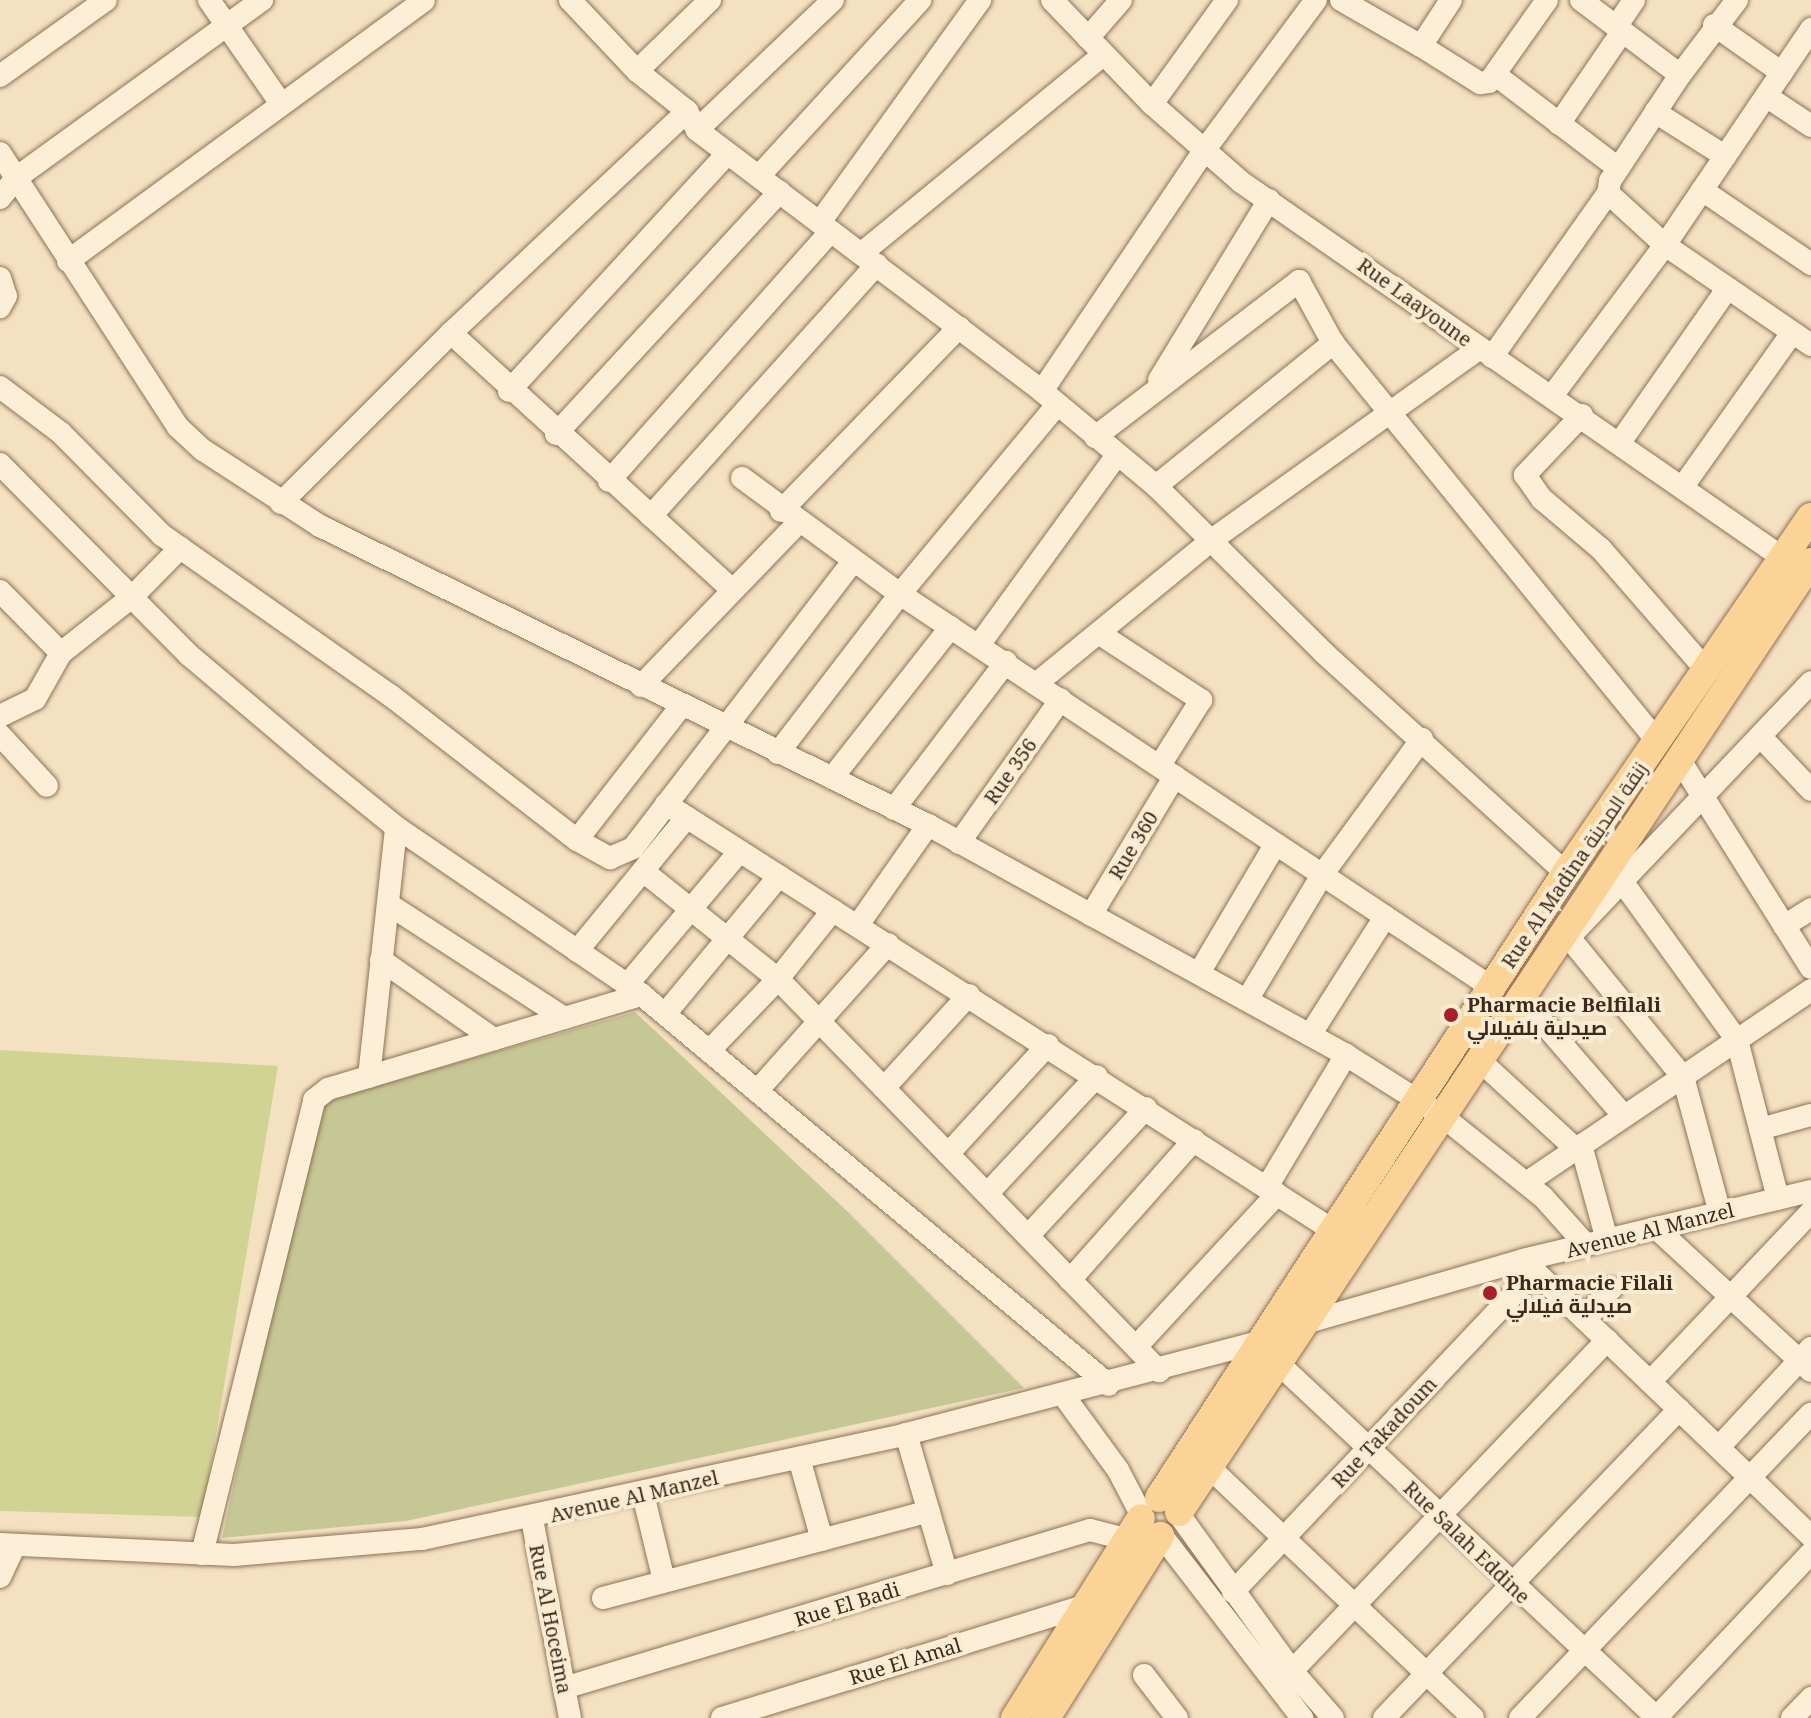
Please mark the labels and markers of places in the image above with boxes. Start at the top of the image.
place label: Pharmacie Belfilali صيدلية بلفيلالي [1467,992,1661,1039]
marker: Pharmacie Belfilali صيدلية بلفيلالي [1442,1006,1460,1024]
place label: Pharmacie Filali صيدلية فيلالي [1506,1270,1673,1317]
marker: Pharmacie Filali صيدلية فيلالي [1481,1284,1499,1302]

